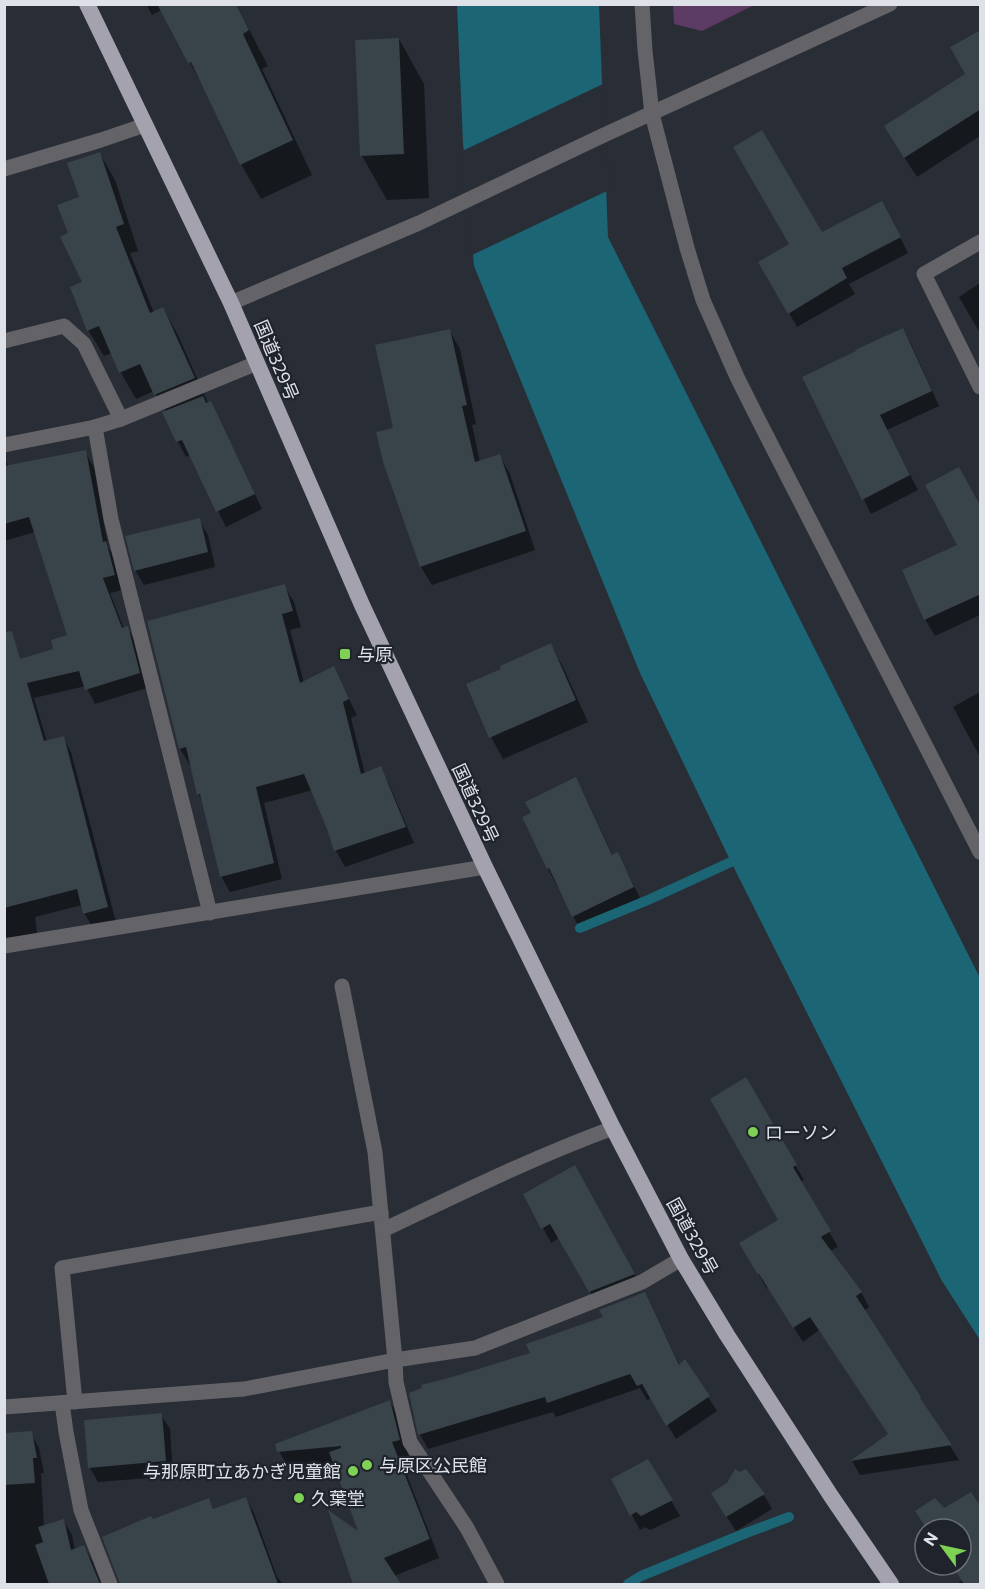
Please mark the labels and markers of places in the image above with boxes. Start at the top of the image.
place label: 与原 [357,643,393,665]
marker: 与原 [338,647,352,661]
place label: ローソン [765,1121,837,1143]
marker: ローソン [746,1125,760,1139]
place label: 与原区公民館 [379,1454,487,1476]
marker: 与原区公民館 [360,1458,374,1472]
place label: 与那原町立あかぎ児童館 [143,1460,341,1482]
marker: 与那原町立あかぎ児童館 [346,1464,360,1478]
place label: 久葉堂 [311,1487,365,1509]
marker: 久葉堂 [292,1491,306,1505]

